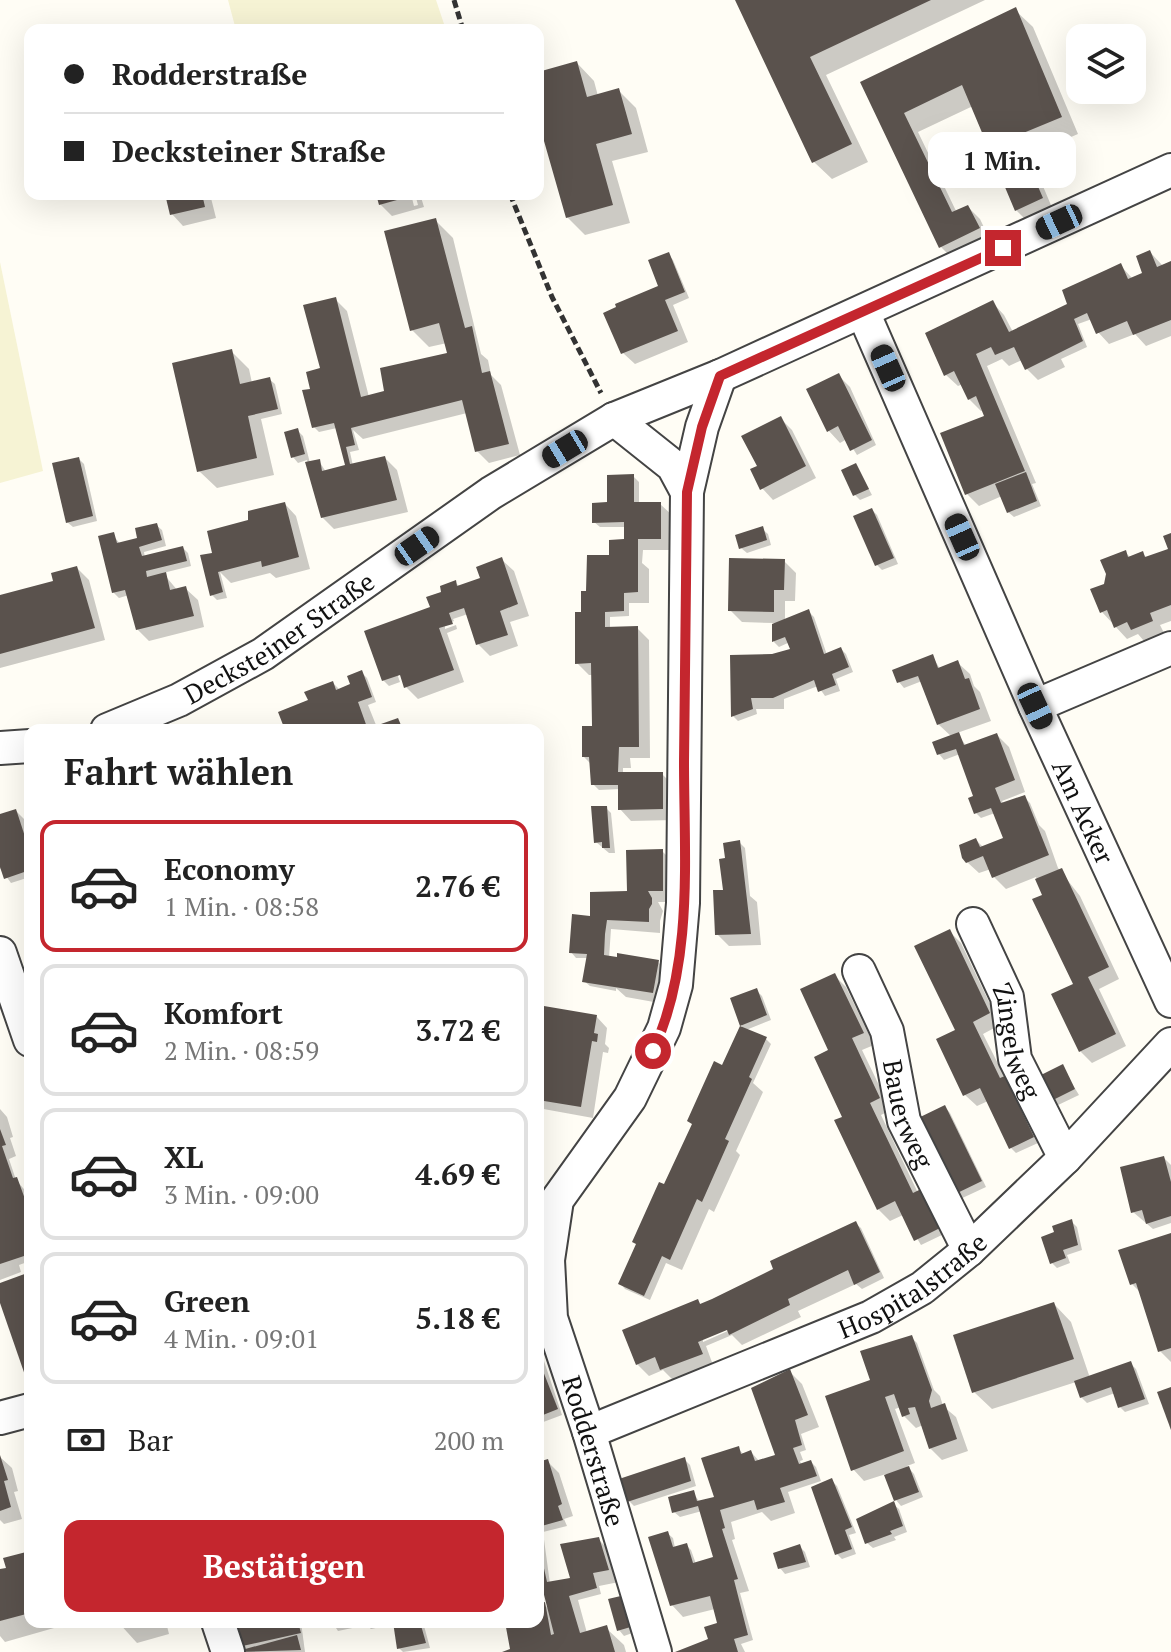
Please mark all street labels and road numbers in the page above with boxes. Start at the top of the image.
street label: Decksteiner Straße [178,564,381,711]
street label: Am Acker [1045,754,1122,869]
street label: Zingelweg [986,977,1049,1105]
street label: Bauerweg [876,1057,942,1174]
street label: Hospitalstraße [833,1225,994,1346]
street label: Rodderstraße [555,1371,633,1531]

